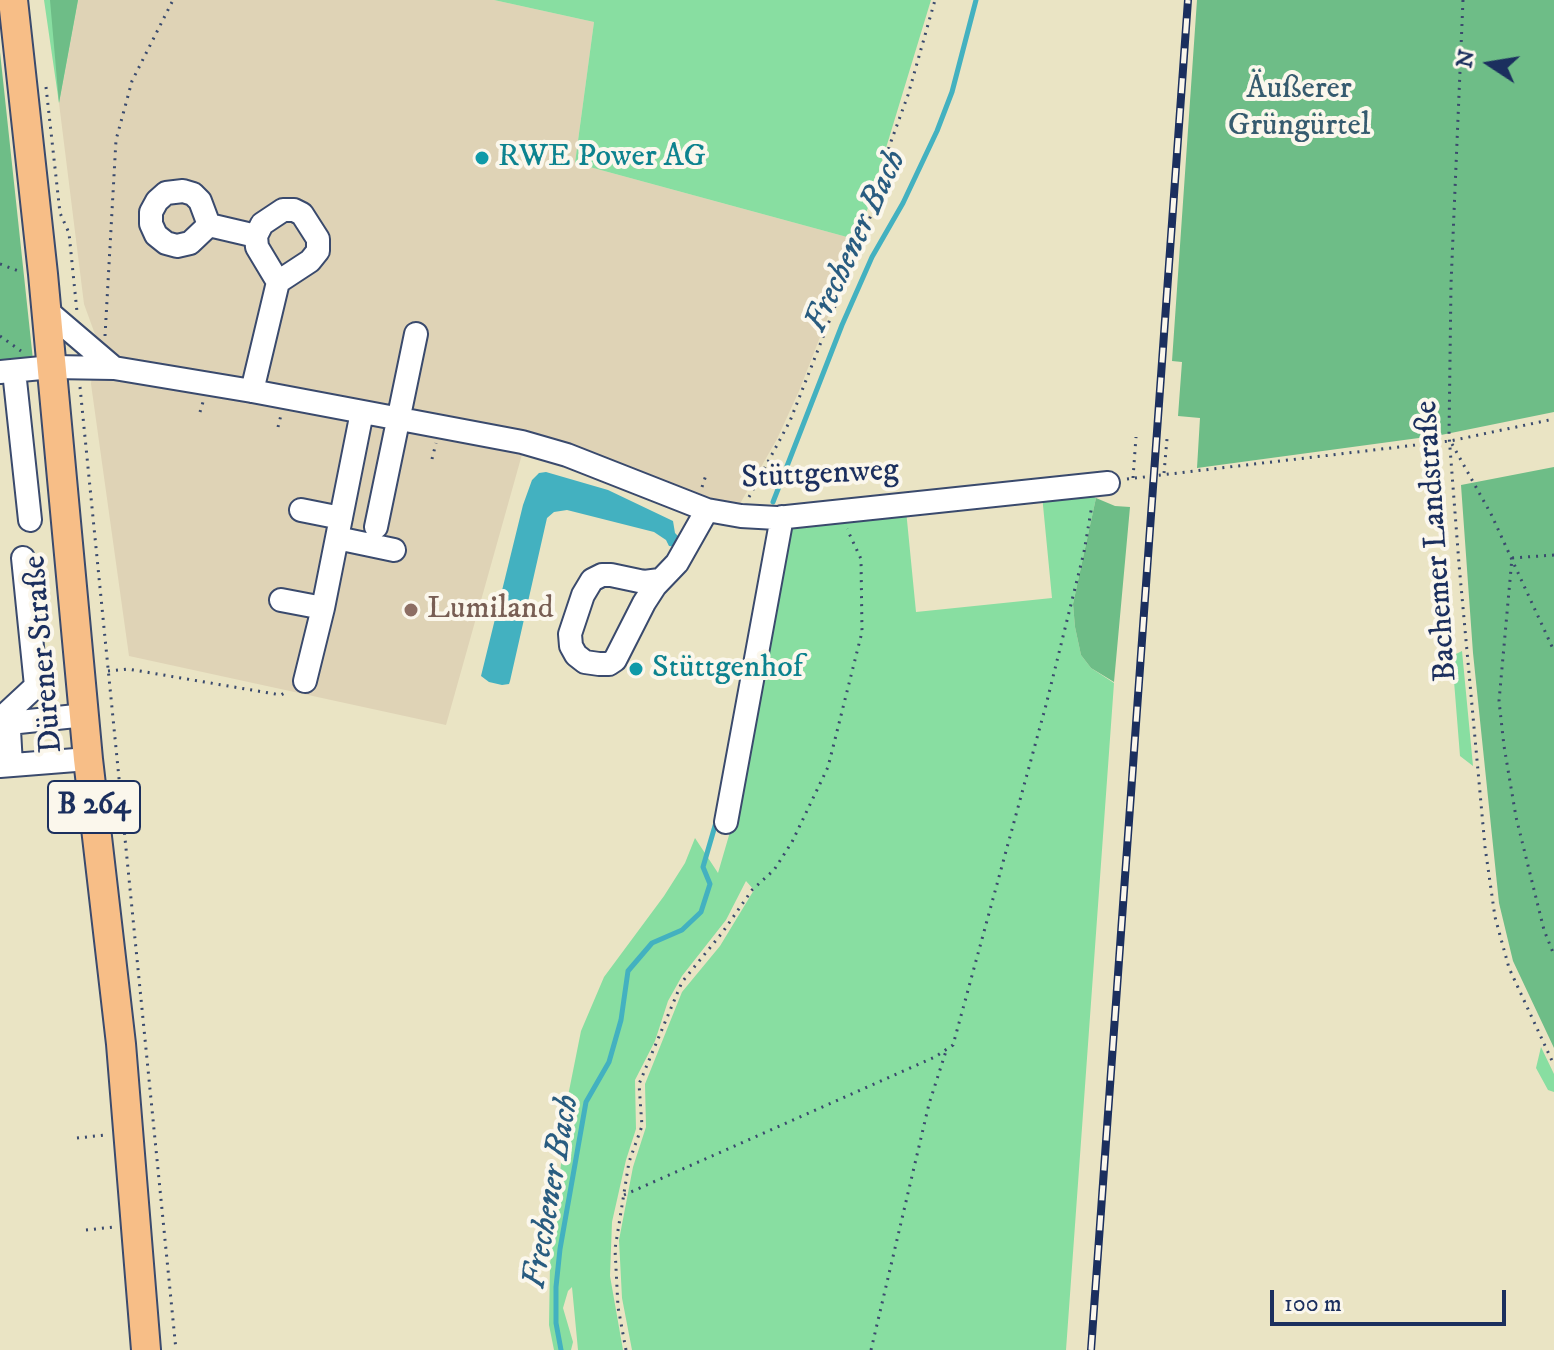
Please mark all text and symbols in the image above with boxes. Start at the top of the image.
north arrow [1450,24,1530,104]
text: N [1451,47,1481,71]
park label: Äußerer Grüngürtel [1228,71,1370,146]
place label: RWE Power AG [498,139,706,177]
water label: Frechener Bach [797,144,917,340]
marker: RWE Power AG [473,149,491,167]
street label: Bachemer Landstraße [1409,399,1467,683]
street label: Stüttgenweg [740,453,900,499]
street label: Dürener Straße [17,554,73,754]
place label: Lumiland [427,591,554,629]
marker: Lumiland [402,601,420,619]
place label: Stüttgenhof [652,650,803,688]
marker: Stüttgenhof [627,660,645,678]
road number: B 264 [48,781,140,833]
water label: Frechener Bach [516,1092,590,1292]
scale bar [1274,1274,1510,1324]
text: 100 m [1284,1289,1342,1319]

